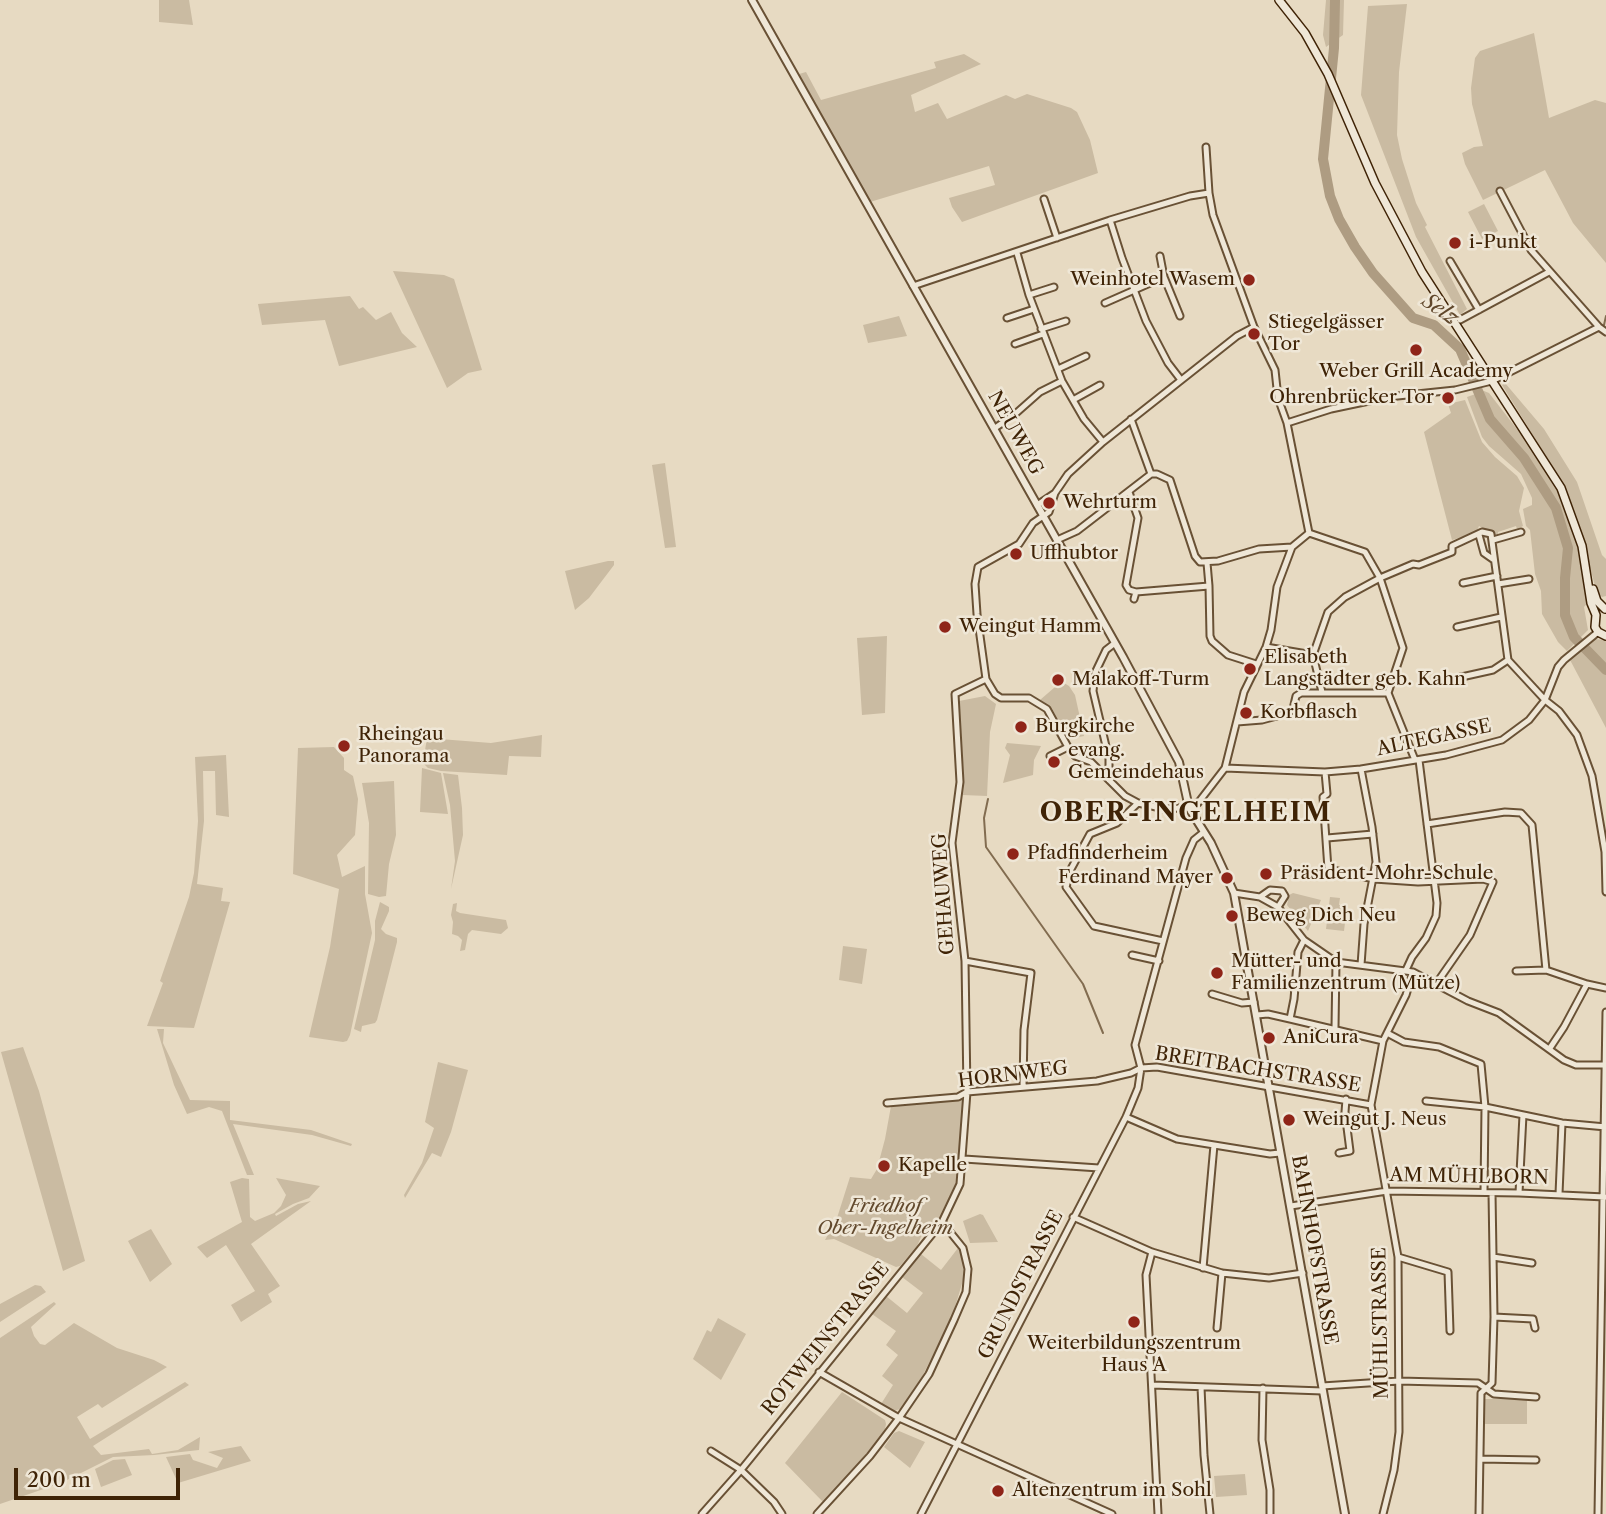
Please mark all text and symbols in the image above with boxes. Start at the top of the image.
place label: i-Punkt [1469,232,1537,254]
marker: i-Punkt [1447,235,1463,251]
place label: Weinhotel Wasem [1070,269,1235,291]
marker: Weinhotel Wasem [1241,272,1257,288]
water label: Selz [1417,289,1463,331]
place label: Stiegelgässer Tor [1268,312,1384,356]
marker: Stiegelgässer Tor [1246,326,1262,342]
marker: Weber Grill Academy [1408,342,1424,358]
place label: Weber Grill Academy [1319,361,1513,383]
street label: NEUWEG [983,387,1047,479]
place label: Ohrenbrücker Tor [1269,387,1434,409]
marker: Ohrenbrücker Tor [1440,390,1456,406]
place label: Wehrturm [1063,492,1157,514]
marker: Wehrturm [1041,495,1057,511]
place label: Uffhubtor [1030,543,1118,565]
marker: Uffhubtor [1008,546,1024,562]
place label: Weingut Hamm [959,616,1102,638]
marker: Weingut Hamm [937,619,953,635]
place label: Elisabeth Langstädter geb. Kahn [1264,647,1466,691]
marker: Elisabeth Langstädter geb. Kahn [1242,661,1258,677]
place label: Malakoff-Turm [1072,669,1210,691]
marker: Malakoff-Turm [1050,672,1066,688]
place label: Korbflasch [1260,702,1357,724]
marker: Korbflasch [1238,705,1254,721]
street label: ALTEGASSE [1374,715,1494,761]
place label: Burgkirche [1035,716,1135,738]
marker: Burgkirche [1013,719,1029,735]
place label: Rheingau Panorama [358,724,449,768]
marker: Rheingau Panorama [336,738,352,754]
place label: evang. Gemeindehaus [1068,740,1204,784]
marker: evang. Gemeindehaus [1046,754,1062,770]
district label: OBER-INGELHEIM [1042,797,1330,829]
street label: GEHAUWEG [928,832,960,956]
place label: Pfadfinderheim [1027,843,1168,865]
marker: Pfadfinderheim [1005,846,1021,862]
place label: Präsident-Mohr-Schule [1280,863,1493,885]
marker: Präsident-Mohr-Schule [1258,866,1274,882]
place label: Ferdinand Mayer [1058,867,1213,889]
marker: Ferdinand Mayer [1219,870,1235,886]
place label: Beweg Dich Neu [1246,905,1396,927]
marker: Beweg Dich Neu [1224,908,1240,924]
place label: Mütter- und Familienzentrum (Mütze) [1231,951,1460,995]
marker: Mütter- und Familienzentrum (Mütze) [1209,965,1225,981]
place label: AniCura [1283,1027,1359,1049]
marker: AniCura [1261,1030,1277,1046]
street label: BREITBACHSTRASSE [1153,1042,1363,1098]
street label: HORNWEG [957,1057,1069,1093]
place label: Weingut J. Neus [1303,1109,1447,1131]
marker: Weingut J. Neus [1281,1112,1297,1128]
street label: BAHNHOFSTRASSE [1286,1153,1342,1347]
place label: Kapelle [898,1155,967,1177]
marker: Kapelle [876,1158,892,1174]
street label: AM MÜHLBORN [1389,1164,1549,1190]
park label: Friedhof Ober-Ingelheim [817,1196,953,1240]
street label: GRUNDSTRASSE [974,1207,1068,1363]
street label: MÜHLSTRASSE [1368,1247,1394,1399]
street label: ROTWEINSTRASSE [757,1258,895,1420]
marker: Weiterbildungszentrum Haus A [1126,1314,1142,1330]
place label: Weiterbildungszentrum Haus A [1027,1333,1241,1377]
scale bar [18,1454,184,1498]
text: 200 m [27,1467,91,1492]
place label: Altenzentrum im Sohl [1012,1480,1212,1502]
marker: Altenzentrum im Sohl [990,1483,1006,1499]

